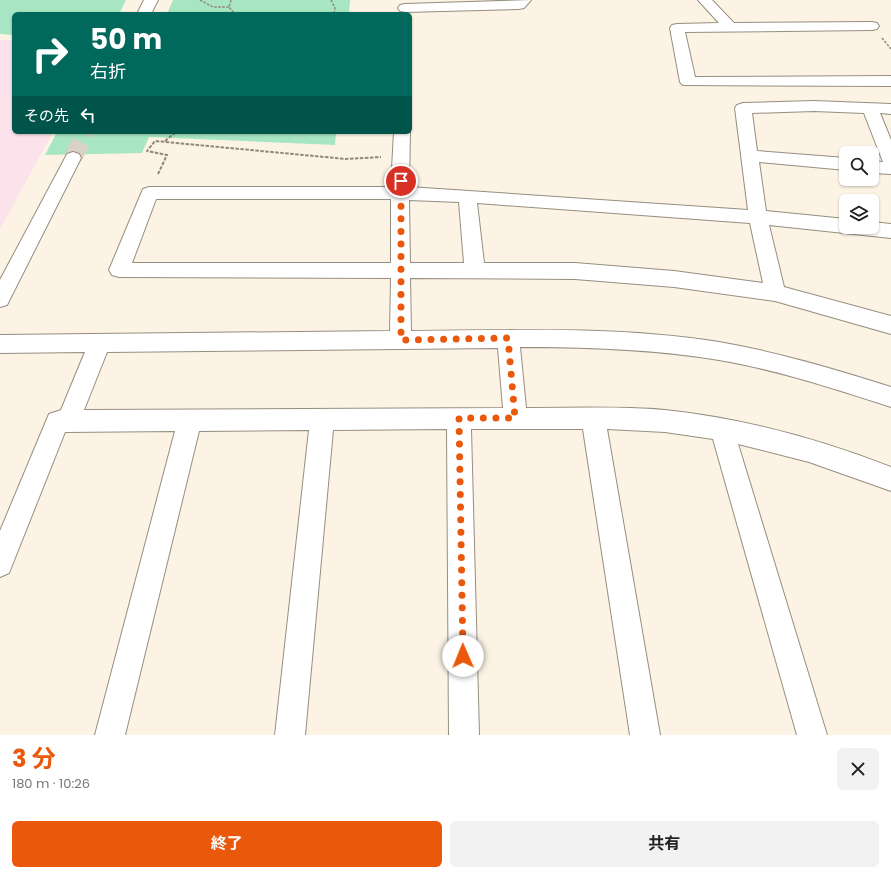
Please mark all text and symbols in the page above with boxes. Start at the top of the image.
text: 50 m [90,20,162,59]
icon: right [24,28,76,80]
text: 右折 [90,59,126,84]
icon: left [77,104,99,126]
text: その先 [24,105,69,126]
map controls [839,146,879,234]
button: search [839,146,879,186]
pin [384,164,418,198]
icon: arrive [390,170,412,192]
button: layers [839,194,879,234]
position arrow [442,635,484,677]
text: 3 分 [12,742,56,775]
button: close [837,748,879,790]
text: 180 m · 10:26 [12,774,90,793]
button: 終了 [12,821,442,867]
button: 共有 [450,821,879,867]

